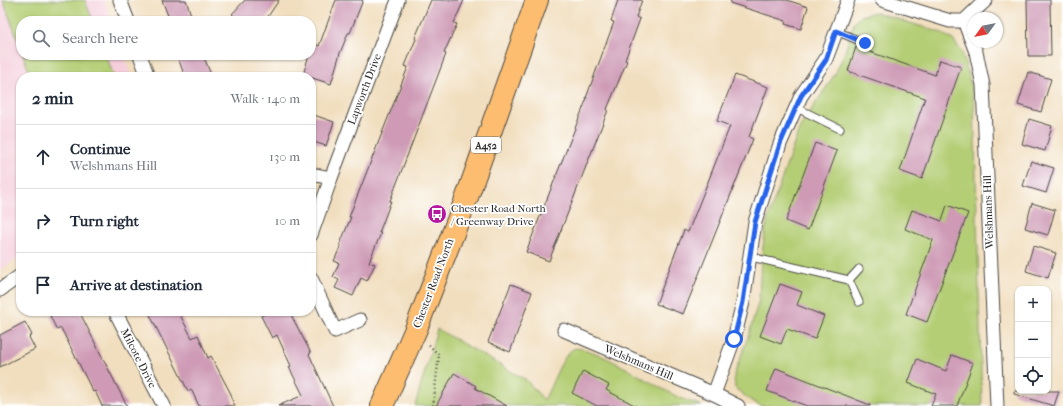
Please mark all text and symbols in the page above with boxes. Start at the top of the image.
north arrow [967,12,1003,48]
search box [16,16,316,60]
icon: search [30,27,52,49]
text: Search here [62,29,138,47]
route end [856,34,874,52]
street label: Lapworth Drive [345,51,384,127]
text: 2 min [32,88,73,108]
text: Walk · 140 m [231,91,300,106]
road number: A452 [471,137,501,153]
text: Continue [70,140,130,158]
icon: ahead [32,146,54,168]
text: 130 m [269,149,300,164]
text: Welshmans Hill [70,158,157,173]
street label: Welshmans Hill [981,175,996,250]
place label: Chester Road North / Greenway Drive [450,202,547,228]
bus stop icon: Chester Road North / Greenway Drive [426,203,448,225]
icon: right [32,210,54,232]
text: Turn right [70,212,139,230]
text: 10 m [275,213,300,228]
street label: Chester Road North [410,236,457,330]
icon: arrive [32,274,54,296]
text: Arrive at destination [70,276,202,294]
map controls [1015,286,1051,394]
button: + [1015,286,1051,322]
button: − [1015,322,1051,358]
street label: Milcote Drive [118,326,159,391]
route start [725,330,743,348]
street label: Welshmans Hill [601,342,675,383]
button: locate [1015,358,1051,394]

